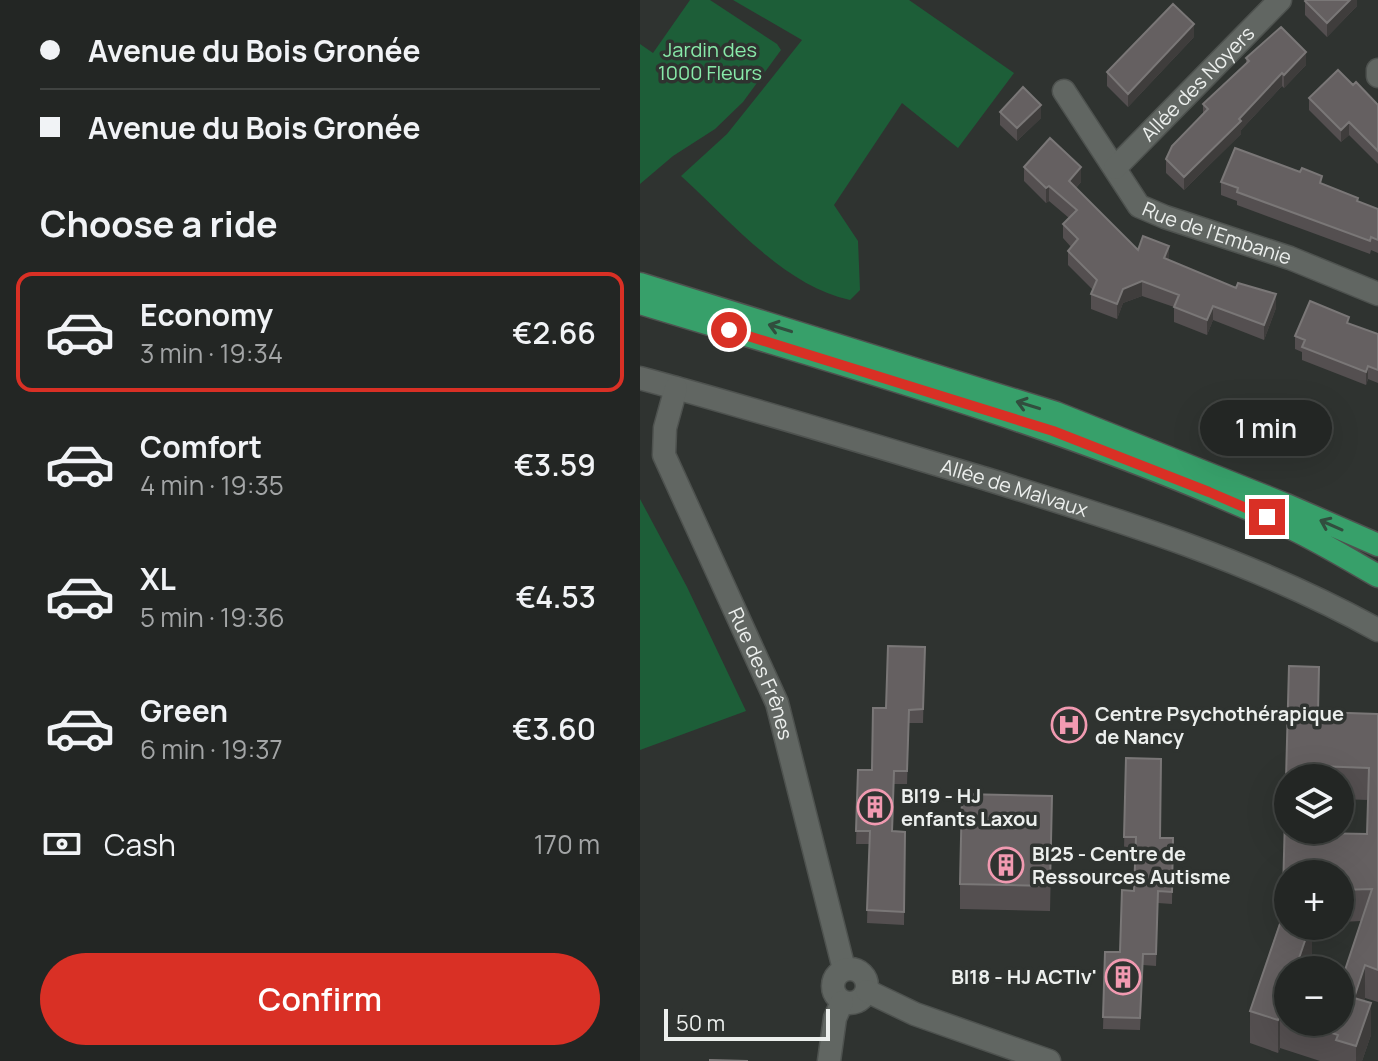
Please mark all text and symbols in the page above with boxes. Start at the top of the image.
street label: Allée des Noyers [1135,20,1260,147]
text: Avenue du Bois Gronée [88,30,421,71]
park label: Jardin des 1000 Fleurs [658,36,762,86]
text: Avenue du Bois Gronée [88,107,421,148]
street label: Rue de l'Embanie [1138,195,1295,271]
text: Choose a ride [40,199,278,248]
text: Economy [140,294,273,335]
icon: car [44,296,116,368]
text: €2.66 [512,312,596,353]
route start [711,312,747,348]
one-way arrow [768,319,793,334]
text: 3 min · 19:34 [140,335,283,371]
one-way arrow [1016,397,1042,412]
callout: 1 min [1201,401,1333,457]
text: 1 min [1235,410,1297,446]
text: Comfort [140,426,262,467]
icon: car [44,428,116,500]
text: €3.59 [514,444,596,485]
street label: Allée de Malvaux [937,452,1092,523]
text: 4 min · 19:35 [140,467,284,503]
route end [1249,499,1285,535]
one-way arrow [1319,516,1344,531]
text: XL [140,558,176,599]
icon: car [44,560,116,632]
text: €4.53 [516,576,596,617]
text: 5 min · 19:36 [140,599,285,635]
street label: Rue des Frênes [722,603,800,743]
text: Green [140,690,228,731]
icon: car [44,692,116,764]
place label: Centre Psychothérapique de Nancy [1095,700,1344,750]
hospital icon: Centre Psychothérapique de Nancy [1050,706,1088,744]
text: €3.60 [512,708,596,749]
text: 6 min · 19:37 [140,731,283,767]
map controls [1274,764,1354,1036]
button: layers [1274,764,1354,844]
place label: BI19 - HJ enfants Laxou [901,782,1038,832]
building icon: BI19 - HJ enfants Laxou [856,788,894,826]
icon: cash [40,822,84,866]
text: Cash [104,824,176,865]
text: 170 m [534,826,600,862]
place label: BI25 - Centre de Ressources Autisme [1032,840,1231,890]
building icon: BI25 - Centre de Ressources Autisme [987,846,1025,884]
button: + [1274,860,1354,940]
button: Confirm [40,953,600,1045]
button: − [1274,956,1354,1036]
building icon: BI18 - HJ ACTIv' [1104,958,1142,996]
place label: BI18 - HJ ACTIv' [951,963,1097,990]
scale bar [664,1005,830,1041]
text: 50 m [676,1008,725,1038]

